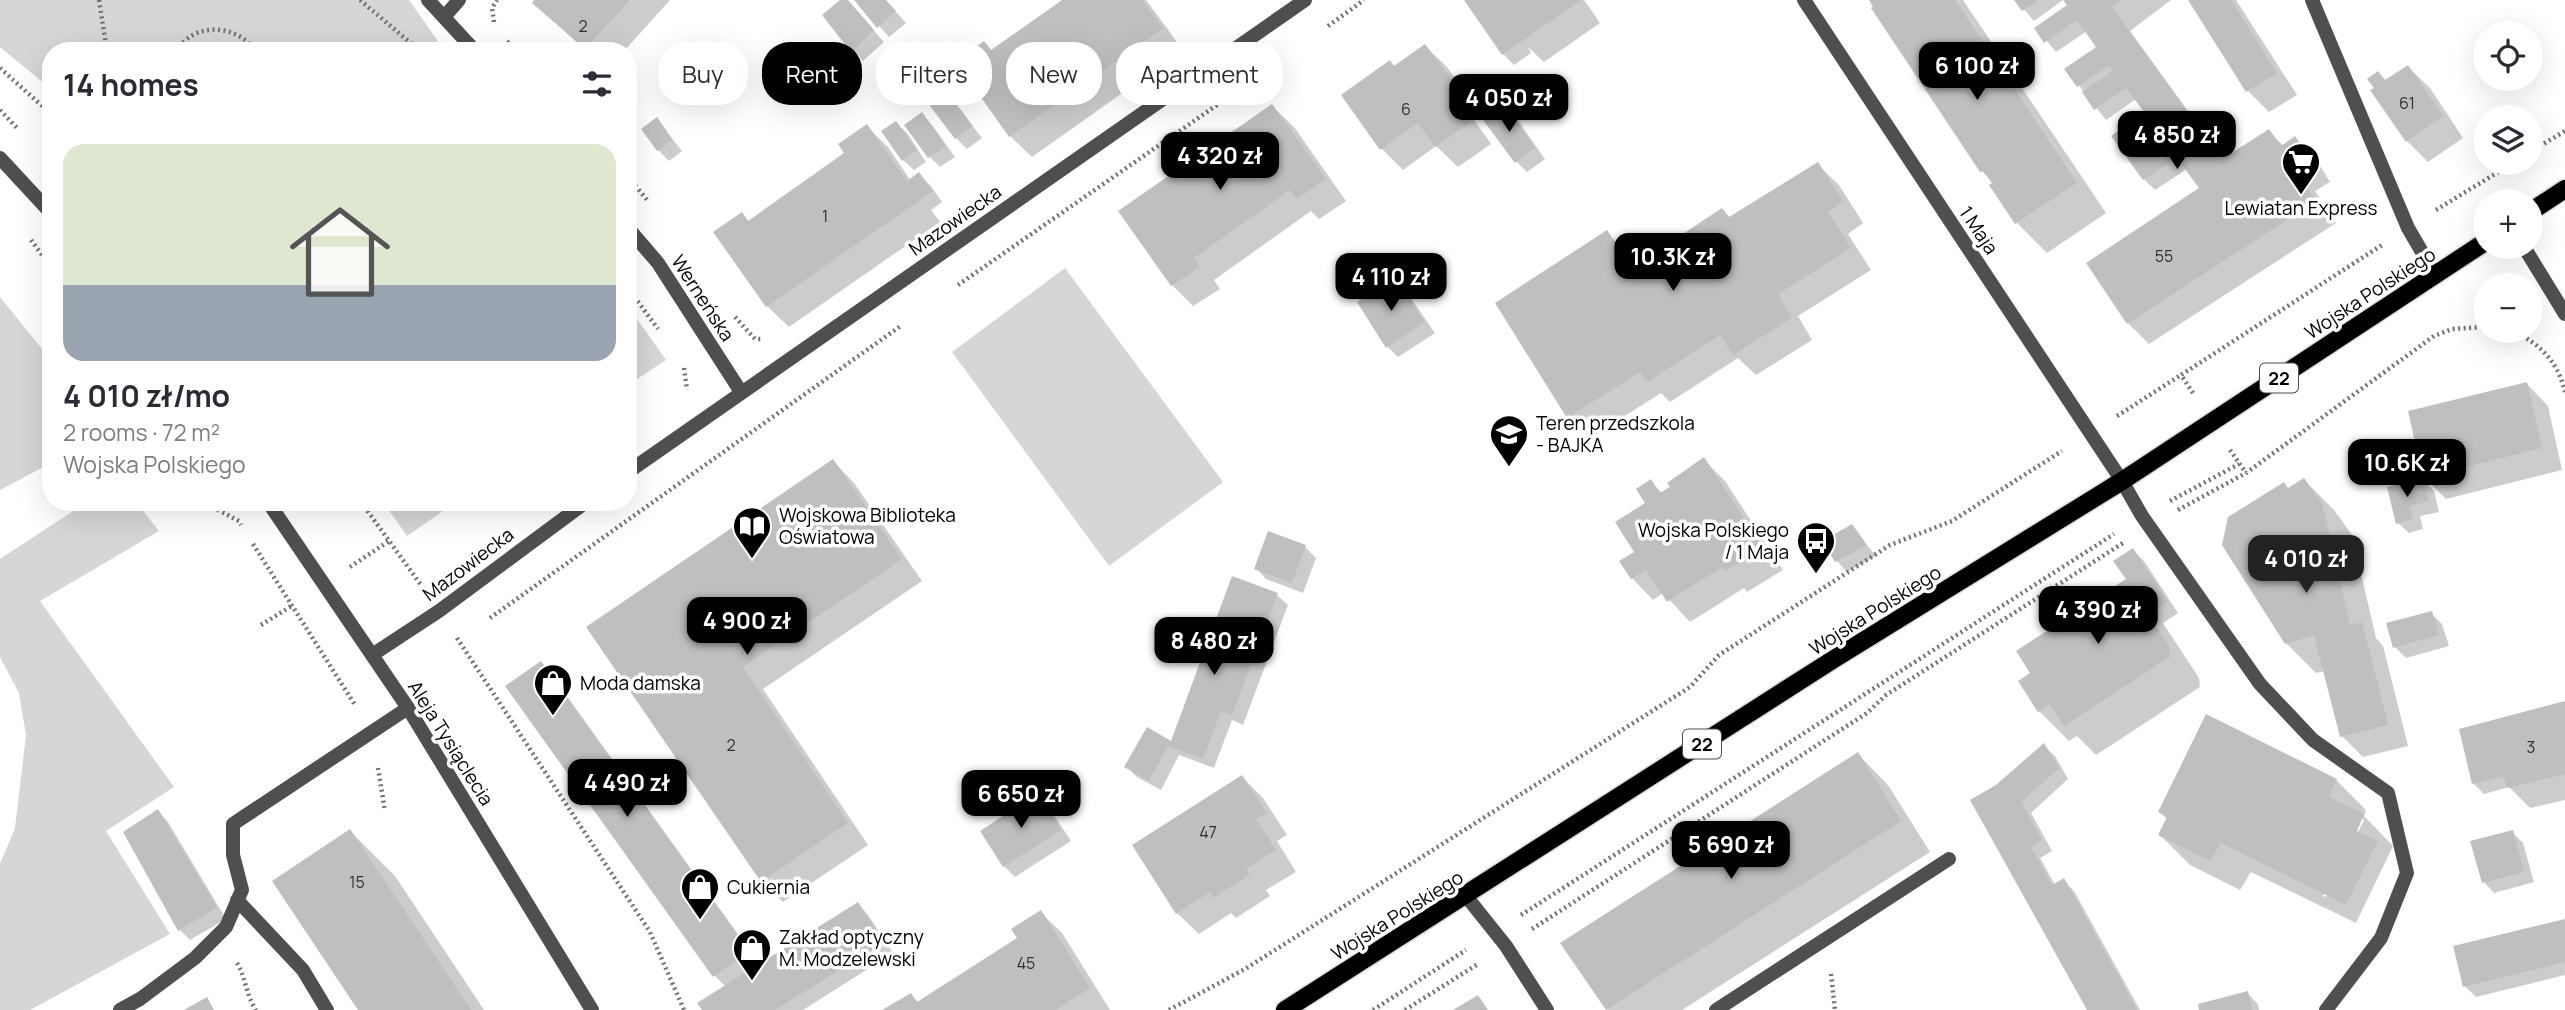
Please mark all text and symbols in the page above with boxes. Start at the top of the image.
house number: 2 [578,15,588,37]
map controls [2473,21,2543,343]
button: locate [2473,21,2543,91]
chip: Buy [658,42,748,105]
chip: Rent [762,42,862,105]
chip: Filters [876,42,992,105]
chip: New [1006,42,1102,105]
chip: Apartment [1116,42,1283,105]
pin: 6 100 zł [1905,42,2049,102]
text: 6 100 zł [1935,49,2019,81]
text: 14 homes [63,64,199,105]
icon: filters [578,65,616,103]
pin: 4 050 zł [1437,74,1581,134]
text: 4 050 zł [1465,81,1553,113]
house number: 61 [2399,92,2415,114]
house number: 6 [1401,98,1411,120]
button: layers [2473,105,2543,175]
pin: 4 850 zł [2105,111,2249,171]
text: 4 850 zł [2134,118,2220,150]
pin: 4 320 zł [1148,132,1292,192]
text: 4 320 zł [1177,139,1263,171]
supermarket icon: Lewiatan Express [2280,141,2322,196]
street label: Mazowiecka [904,179,1006,261]
icon: home [277,189,403,315]
button: + [2473,189,2543,259]
place label: Lewiatan Express [2224,195,2378,221]
street label: 1 Maja [1953,201,2005,259]
house number: 1 [822,205,828,227]
pin: 10.3K zł [1601,233,1745,293]
text: 10.3K zł [1630,240,1716,272]
street label: Wojska Polskiego [2300,241,2440,345]
house number: 55 [2155,245,2173,267]
street label: Werneńska [665,250,741,346]
pin: 4 110 zł [1319,254,1463,313]
text: 4 110 zł [1352,260,1431,292]
button: − [2473,273,2543,343]
road number: 22 [2260,364,2298,392]
text: 4 010 zł/mo [63,375,230,416]
place label: Teren przedszkola - BAJKA [1536,410,1695,458]
school or university icon: Teren przedszkola - BAJKA [1488,413,1530,468]
text: 2 rooms · 72 m² [63,416,220,448]
pin: 10.6K zł [2335,440,2479,499]
text: 10.6K zł [2364,446,2450,478]
text: Wojska Polskiego [63,448,246,480]
place label: Wojskowa Biblioteka Oświatowa [779,502,956,550]
library icon: Wojskowa Biblioteka Oświatowa [731,505,773,560]
place label: Wojska Polskiego / 1 Maja [1638,517,1789,565]
bus stop icon: Wojska Polskiego / 1 Maja [1795,520,1837,575]
street label: Mazowiecka [417,521,519,607]
pin: 4 010 zł [2234,536,2378,595]
text: 4 010 zł [2264,542,2348,574]
street label: Wojska Polskiego [1804,559,1946,661]
pin: 4 390 zł [2026,586,2170,646]
text: 4 390 zł [2055,593,2141,625]
pin: 4 900 zł [675,598,819,657]
text: 4 900 zł [703,604,791,636]
pin: 8 480 zł [1142,618,1286,677]
text: 8 480 zł [1170,624,1258,656]
shop icon: Moda damska [532,662,574,717]
place label: Moda damska [580,670,701,696]
street label: Aleja Tysiąclecia [402,676,500,810]
road number: 22 [1683,730,1721,758]
house number: 2 [726,734,736,756]
house number: 3 [2527,736,2535,758]
pin: 4 490 zł [555,760,699,819]
text: 4 490 zł [584,766,670,798]
pin: 6 650 zł [949,770,1093,830]
text: 6 650 zł [978,777,1064,809]
house number: 47 [1199,821,1217,843]
pin: 5 690 zł [1659,822,1803,881]
text: 5 690 zł [1688,828,1774,860]
street label: Wojska Polskiego [1326,864,1468,966]
shop icon: Cukiernia [679,866,721,921]
house number: 15 [349,871,365,893]
place label: Cukiernia [727,874,810,900]
place label: Zakład optyczny M. Modzelewski [779,924,924,972]
shop icon: Zakład optyczny M. Modzelewski [731,927,773,982]
house number: 45 [1017,952,1035,974]

